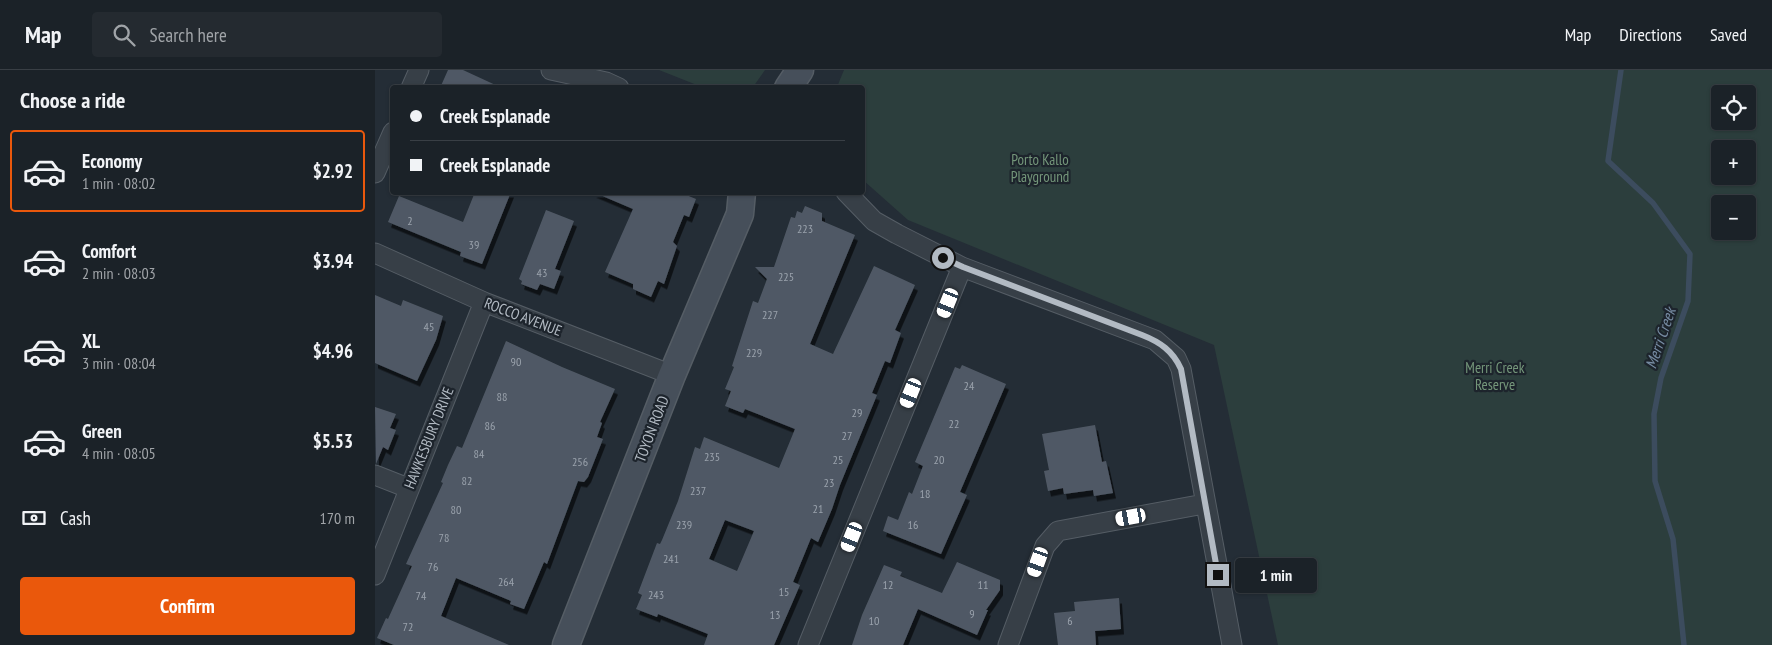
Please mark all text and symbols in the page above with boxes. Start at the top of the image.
search box [92,12,442,57]
text: Map [25,19,62,50]
icon: search [110,21,138,49]
text: Search here [150,23,227,47]
text: Map [1565,23,1591,46]
text: Directions [1619,23,1682,46]
text: Saved [1710,23,1747,46]
map controls [1711,85,1756,240]
button: locate [1711,85,1756,130]
text: Choose a ride [20,86,125,114]
text: Creek Esplanade [440,104,550,128]
button: + [1711,140,1756,185]
icon: car [22,149,67,194]
text: Economy [82,149,142,173]
park label: Porto Kallo Playground [1011,150,1069,186]
text: Creek Esplanade [440,153,550,177]
text: $2.92 [313,159,353,183]
text: 1 min · 08:02 [82,173,156,193]
button: − [1711,195,1756,240]
house number: 2 [407,213,413,228]
house number: 223 [797,221,813,236]
house number: 39 [469,237,479,252]
icon: car [22,239,67,284]
text: Comfort [82,239,136,263]
route start [932,247,954,269]
text: $3.94 [313,249,353,273]
text: 2 min · 08:03 [82,263,156,283]
house number: 43 [537,265,547,280]
house number: 225 [778,269,794,284]
car [935,286,960,320]
street label: ROCCO AVENUE [482,293,565,340]
water label: Merri Creek [1640,303,1680,371]
house number: 227 [762,307,778,322]
house number: 45 [424,319,434,334]
icon: car [22,329,67,374]
text: XL [82,329,100,353]
text: $4.96 [313,339,353,363]
house number: 229 [746,345,762,360]
text: 3 min · 08:04 [82,353,156,373]
house number: 90 [511,354,521,369]
park label: Merri Creek Reserve [1465,358,1525,394]
car [898,376,923,410]
house number: 24 [964,378,975,393]
street label: HAWKESBURY DRIVE [399,384,458,492]
house number: 88 [497,389,507,404]
street label: TOYON ROAD [630,393,673,465]
house number: 29 [852,405,862,420]
house number: 22 [949,416,959,431]
house number: 86 [485,418,495,433]
icon: car [22,419,67,464]
text: Green [82,419,122,443]
house number: 27 [842,428,852,443]
text: $5.53 [313,429,353,453]
text: 4 min · 08:05 [82,443,156,463]
house number: 84 [474,446,485,461]
house number: 235 [704,449,720,464]
house number: 25 [833,452,843,467]
house number: 20 [934,452,944,467]
house number: 256 [572,454,588,469]
house number: 82 [462,473,472,488]
house number: 23 [824,475,834,490]
house number: 237 [690,483,706,498]
house number: 18 [920,486,930,501]
house number: 21 [813,501,823,516]
house number: 80 [451,502,461,517]
icon: cash [20,504,48,532]
text: Cash [60,506,91,530]
car [1114,507,1147,527]
text: 170 m [320,508,355,528]
house number: 239 [676,517,692,532]
house number: 16 [908,517,918,532]
car [839,520,864,554]
house number: 78 [439,530,449,545]
car [1025,545,1050,579]
house number: 241 [663,551,679,566]
callout: 1 min [1235,558,1318,592]
house number: 76 [428,559,438,574]
route end [1207,564,1229,586]
text: 1 min [1260,565,1292,585]
house number: 264 [498,574,515,589]
button: Confirm [20,577,355,635]
house number: 12 [883,577,893,592]
house number: 11 [978,577,988,592]
house number: 15 [779,584,789,599]
house number: 243 [648,587,664,602]
house number: 74 [416,588,427,603]
house number: 9 [969,606,975,621]
house number: 13 [770,607,780,622]
house number: 10 [869,613,879,628]
house number: 6 [1067,613,1073,628]
house number: 72 [403,619,413,634]

